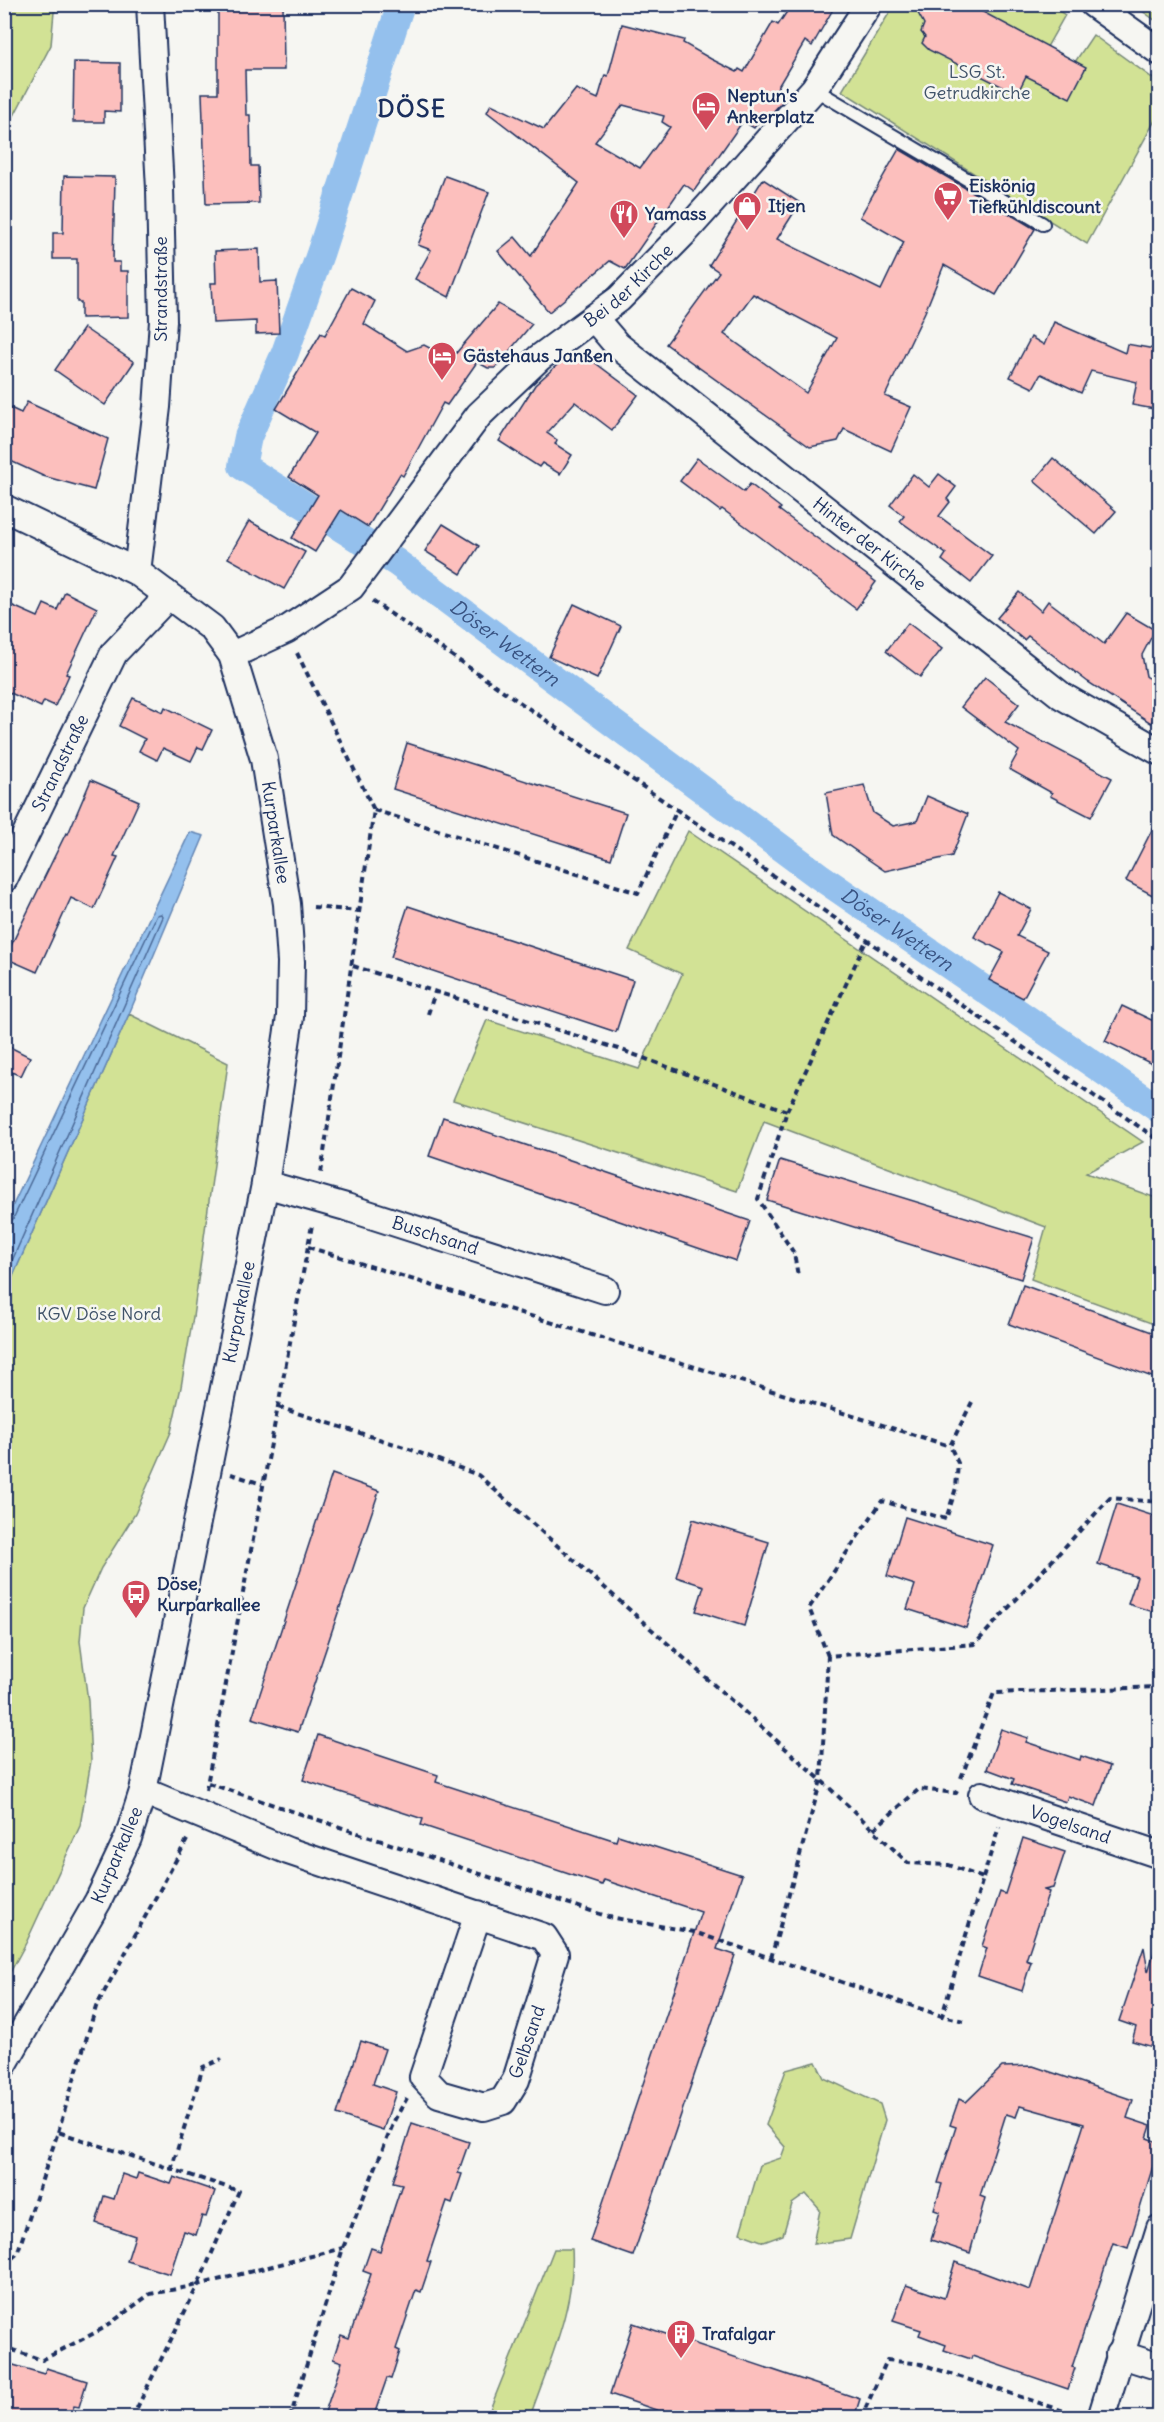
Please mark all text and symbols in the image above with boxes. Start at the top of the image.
park label: LSG St. Getrudkirche [924,60,1030,104]
place label: Neptun's Ankerplatz [727,84,815,128]
hotel icon: Neptun's Ankerplatz [690,90,722,132]
district label: DÖSE [377,93,447,123]
place label: Eiskönig Tiefkühldiscount [969,174,1102,218]
supermarket icon: Eiskönig Tiefkühldiscount [932,180,964,222]
shop icon: Itjen [731,190,763,232]
place label: Itjen [768,194,806,217]
restaurant icon: Yamass [608,198,640,240]
place label: Yamass [644,202,706,225]
street label: Strandstraße [149,236,172,342]
street label: Bei der Kirche [579,239,678,332]
hotel icon: Gästehaus Janßen [426,340,458,382]
place label: Gästehaus Janßen [463,344,614,367]
street label: Hinter der Kirche [808,492,931,595]
water label: Döser Wettern [445,593,565,691]
street label: Strandstraße [27,710,93,815]
street label: Kurparkallee [257,779,296,885]
water label: Döser Wettern [836,882,958,976]
street label: Buschsand [389,1211,482,1260]
street label: Kurparkallee [217,1259,260,1365]
park label: KGV Döse Nord [37,1302,162,1325]
place label: Döse, Kurparkallee [157,1572,261,1616]
bus stop icon: Döse, Kurparkallee [120,1578,152,1620]
street label: Vogelsand [1027,1800,1114,1849]
street label: Kurparkallee [86,1803,147,1907]
street label: Gelbsand [503,2002,550,2082]
building icon: Trafalgar [665,2318,697,2360]
place label: Trafalgar [702,2322,776,2345]

